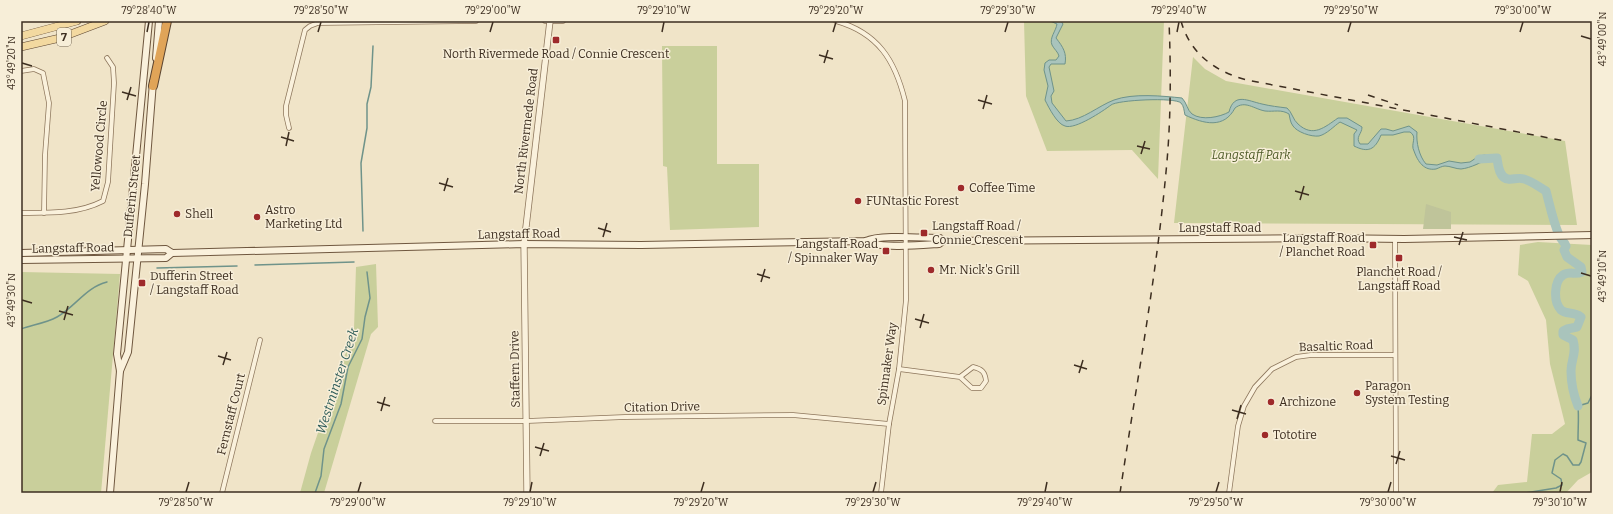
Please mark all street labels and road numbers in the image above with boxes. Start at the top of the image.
road number: 7 [57,28,71,46]
street label: North Rivermede Road [511,67,541,195]
street label: Yellowood Circle [88,100,110,192]
street label: Dufferin Street [121,153,143,238]
street label: Langstaff Road [1179,221,1261,235]
street label: Langstaff Road [478,226,560,242]
street label: Langstaff Road [32,240,114,256]
street label: Spinnaker Way [874,321,900,406]
street label: Staffern Drive [507,330,523,408]
street label: Basaltic Road [1299,338,1373,354]
street label: Fernstaff Court [214,371,248,456]
street label: Citation Drive [624,399,700,415]

